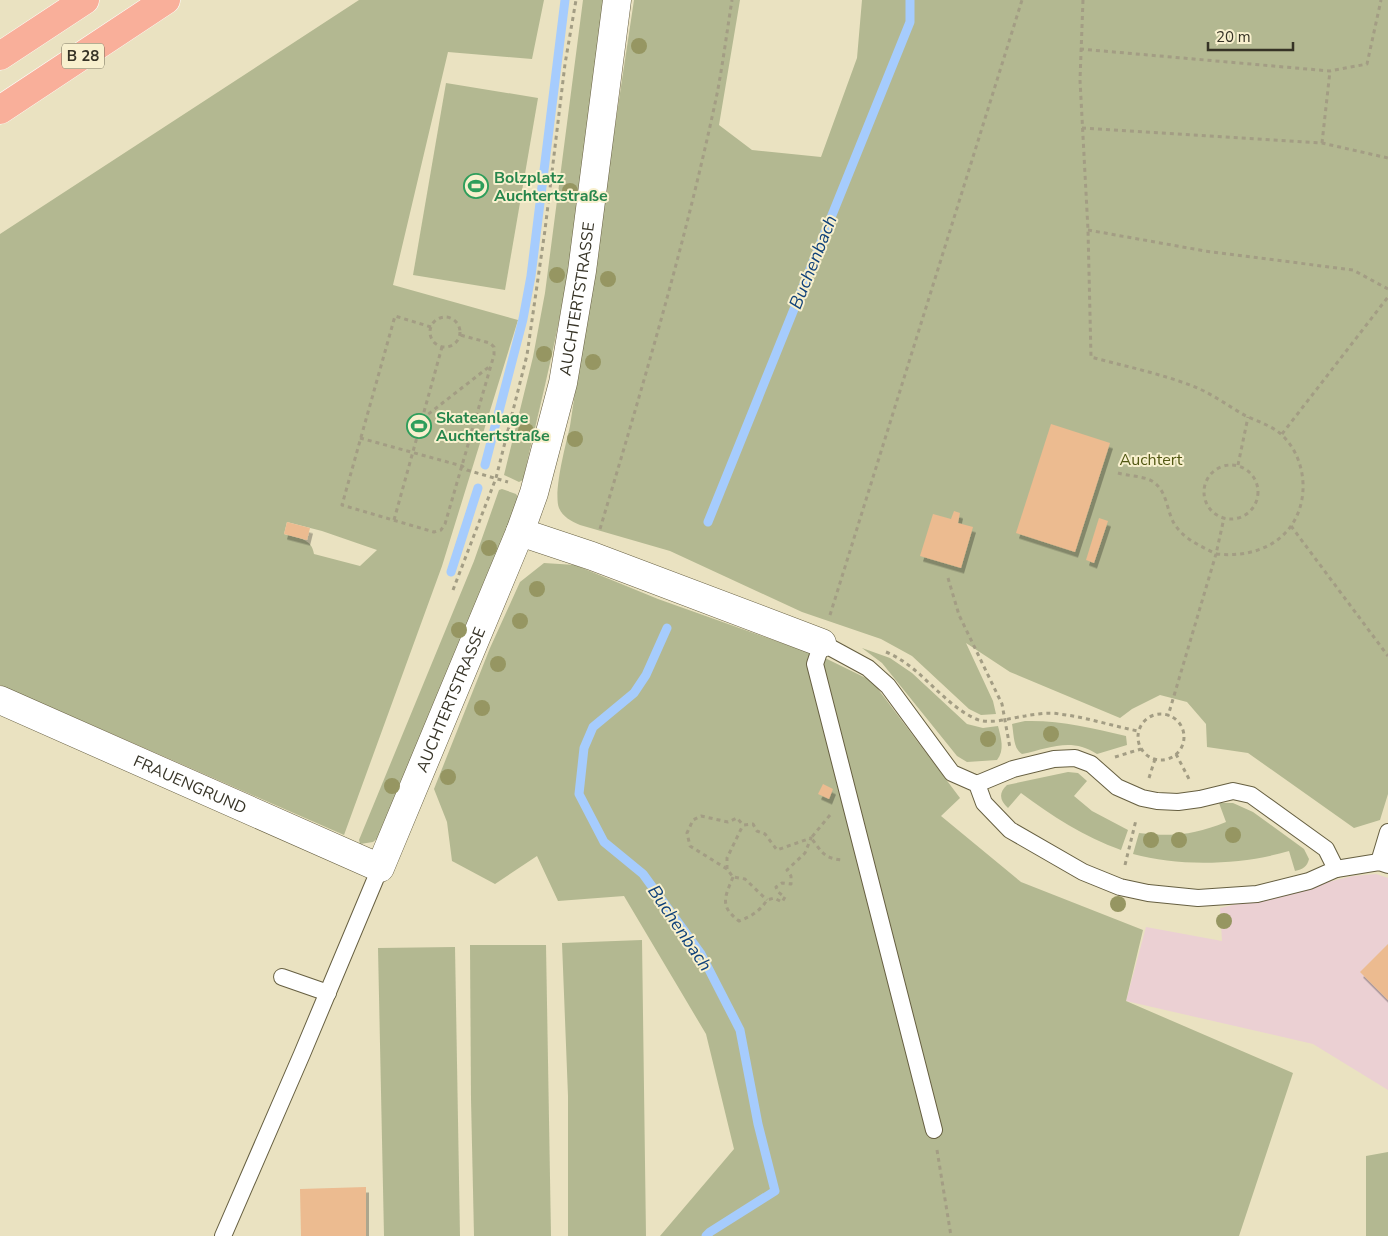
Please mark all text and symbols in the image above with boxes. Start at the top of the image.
scale bar [1208,20,1293,52]
text: 20 m [1216,27,1251,47]
road number: B 28 [62,44,104,68]
place label: Bolzplatz Auchtertstraße [494,167,608,207]
sports icon: Bolzplatz Auchtertstraße [463,173,489,199]
water label: Buchenbach [783,212,843,312]
street label: AUCHTERTSTRASSE [554,221,600,377]
place label: Skateanlage Auchtertstraße [436,407,550,447]
sports icon: Skateanlage Auchtertstraße [406,413,432,439]
park label: Auchtert [1120,449,1183,471]
street label: AUCHTERTSTRASSE [411,624,491,776]
street label: FRAUENGRUND [130,750,250,820]
water label: Buchenbach [642,880,718,976]

